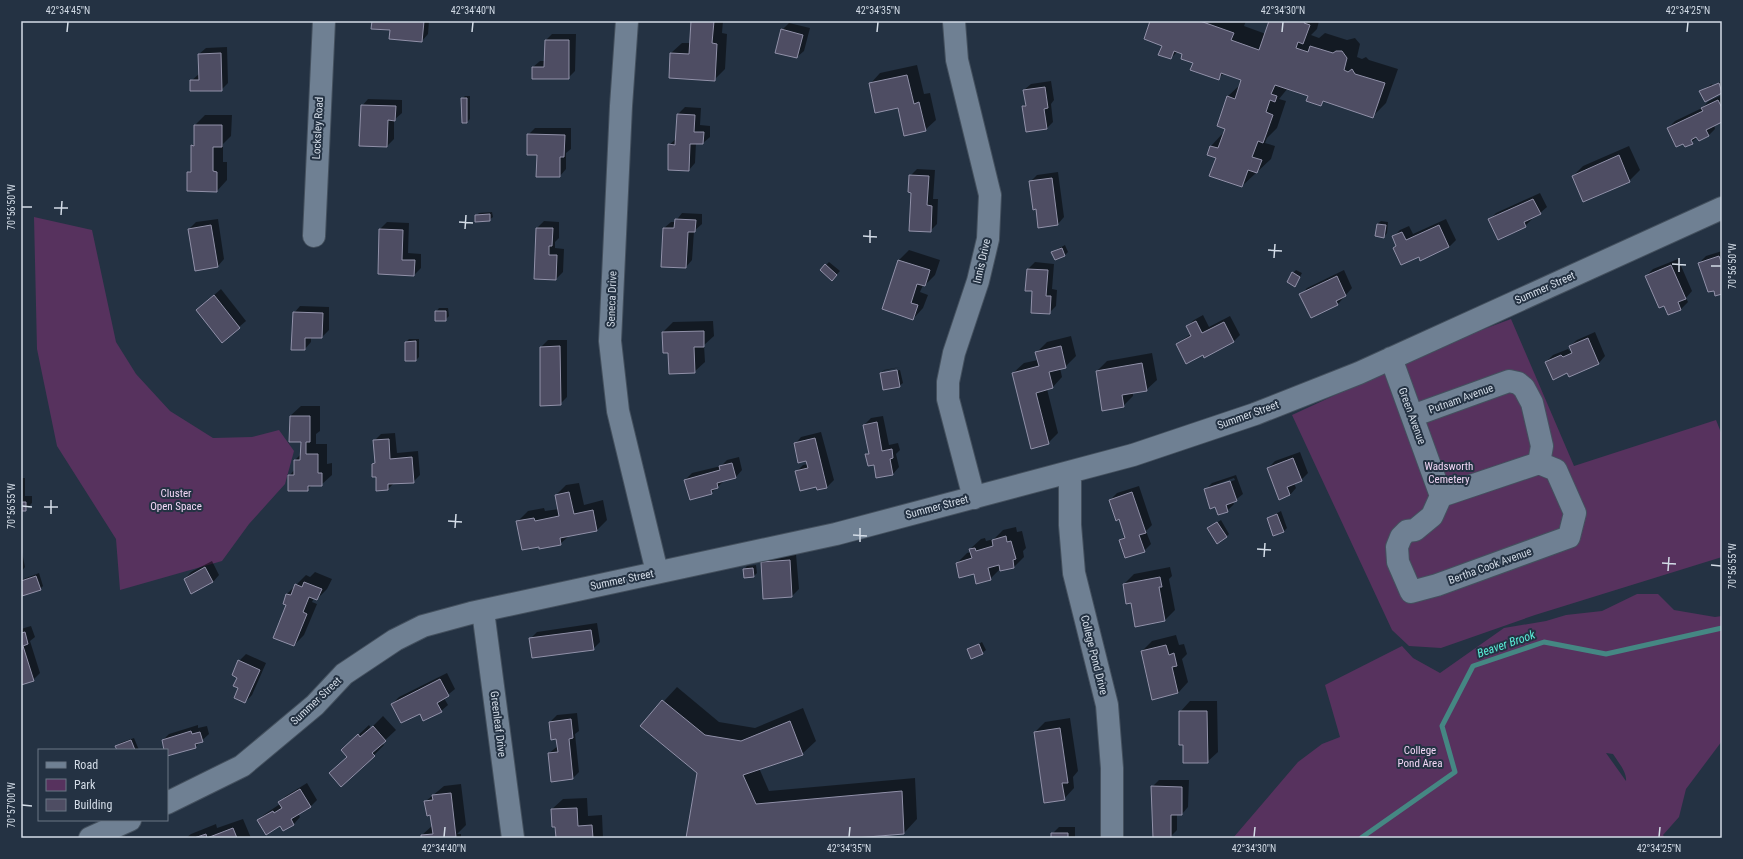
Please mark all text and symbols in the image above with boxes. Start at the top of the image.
text: 42°34'45"N [46,5,90,16]
text: 42°34'40"N [451,5,495,16]
text: 42°34'35"N [856,5,900,16]
text: 42°34'30"N [1261,5,1305,16]
text: 42°34'25"N [1666,5,1710,16]
street label: Locksley Road [310,96,326,160]
text: 70°56'50"W [6,184,17,230]
street label: Innis Drive [971,237,993,285]
text: 70°56'50"W [1727,243,1738,289]
street label: Summer Street [1513,269,1577,307]
street label: Seneca Drive [605,271,619,327]
street label: Putnam Avenue [1427,381,1495,417]
street label: Green Avenue [1396,386,1428,446]
street label: Summer Street [1216,398,1280,432]
park label: Wadsworth Cemetery [1425,460,1473,486]
text: 70°56'55"W [6,483,17,529]
park label: Cluster Open Space [150,487,202,513]
street label: Summer Street [904,492,970,522]
text: 70°56'55"W [1727,543,1738,589]
street label: Bertha Cook Avenue [1447,545,1533,587]
street label: Summer Street [589,567,655,593]
street label: College Pond Drive [1078,614,1110,696]
water label: Beaver Brook [1475,627,1538,660]
street label: Summer Street [288,674,344,728]
street label: Greenleaf Drive [488,690,508,758]
park label: College Pond Area [1398,744,1442,770]
legend [38,749,168,821]
text: Road [74,758,98,772]
text: Park [74,778,96,792]
text: 70°57'00"W [6,782,17,828]
text: Building [74,798,112,812]
text: 42°34'40"N [422,843,466,854]
text: 42°34'35"N [827,843,871,854]
text: 42°34'30"N [1232,843,1276,854]
text: 42°34'25"N [1637,843,1681,854]

